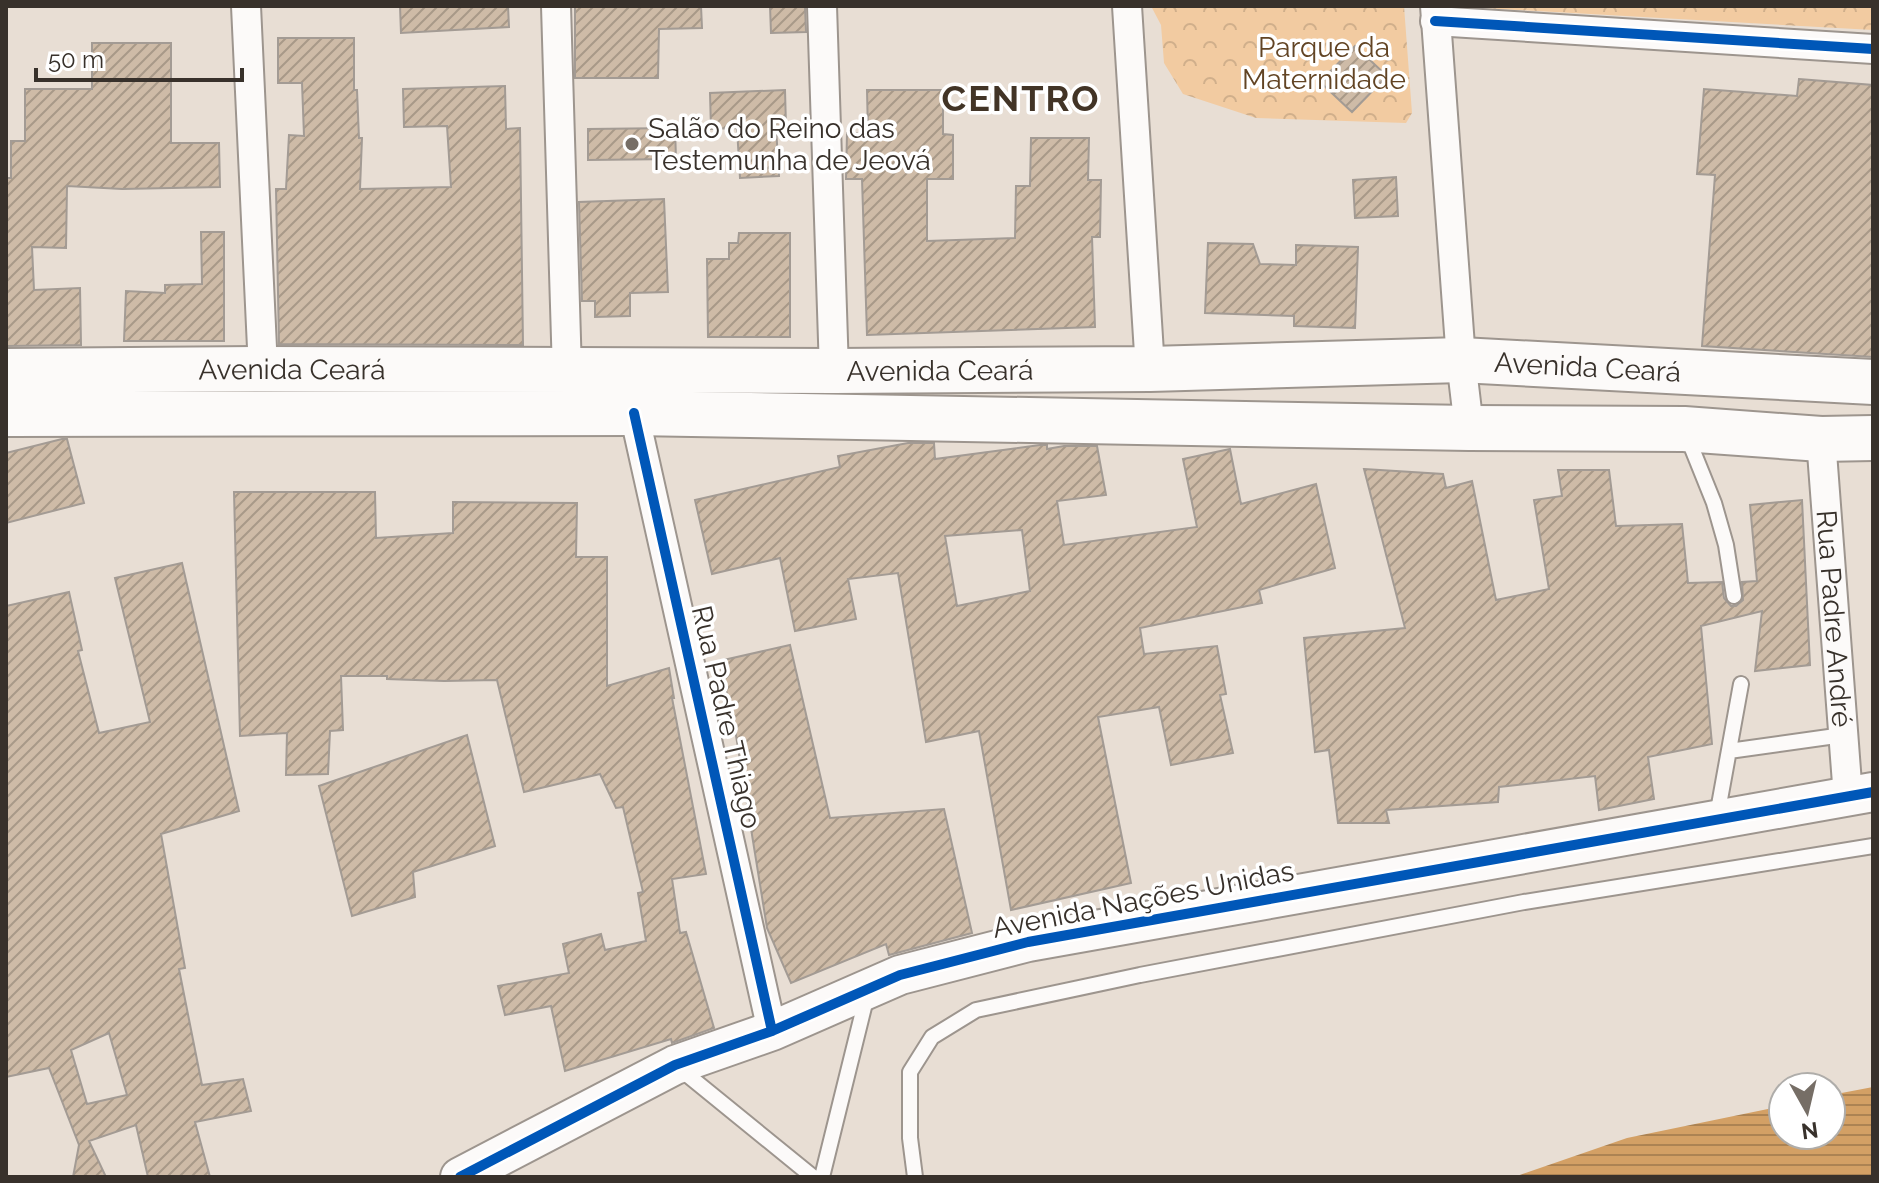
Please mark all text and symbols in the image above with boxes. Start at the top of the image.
park label: Parque da Maternidade [1242,31,1406,96]
scale bar [36,32,242,82]
text: 50 m [48,45,104,74]
district label: CENTRO [941,77,1101,119]
place label: Salão do Reino das Testemunha de Jeová [648,112,931,177]
marker: Salão do Reino das Testemunha de Jeová [623,135,641,153]
street label: Avenida Ceará [1493,346,1682,389]
street label: Avenida Ceará [198,353,386,387]
street label: Avenida Ceará [846,354,1034,388]
street label: Rua Padre André [1809,509,1859,728]
street label: Rua Padre Thiago [685,602,768,832]
street label: Avenida Nações Unidas [990,854,1297,945]
north arrow [1767,1071,1847,1151]
text: N [1800,1117,1820,1145]

